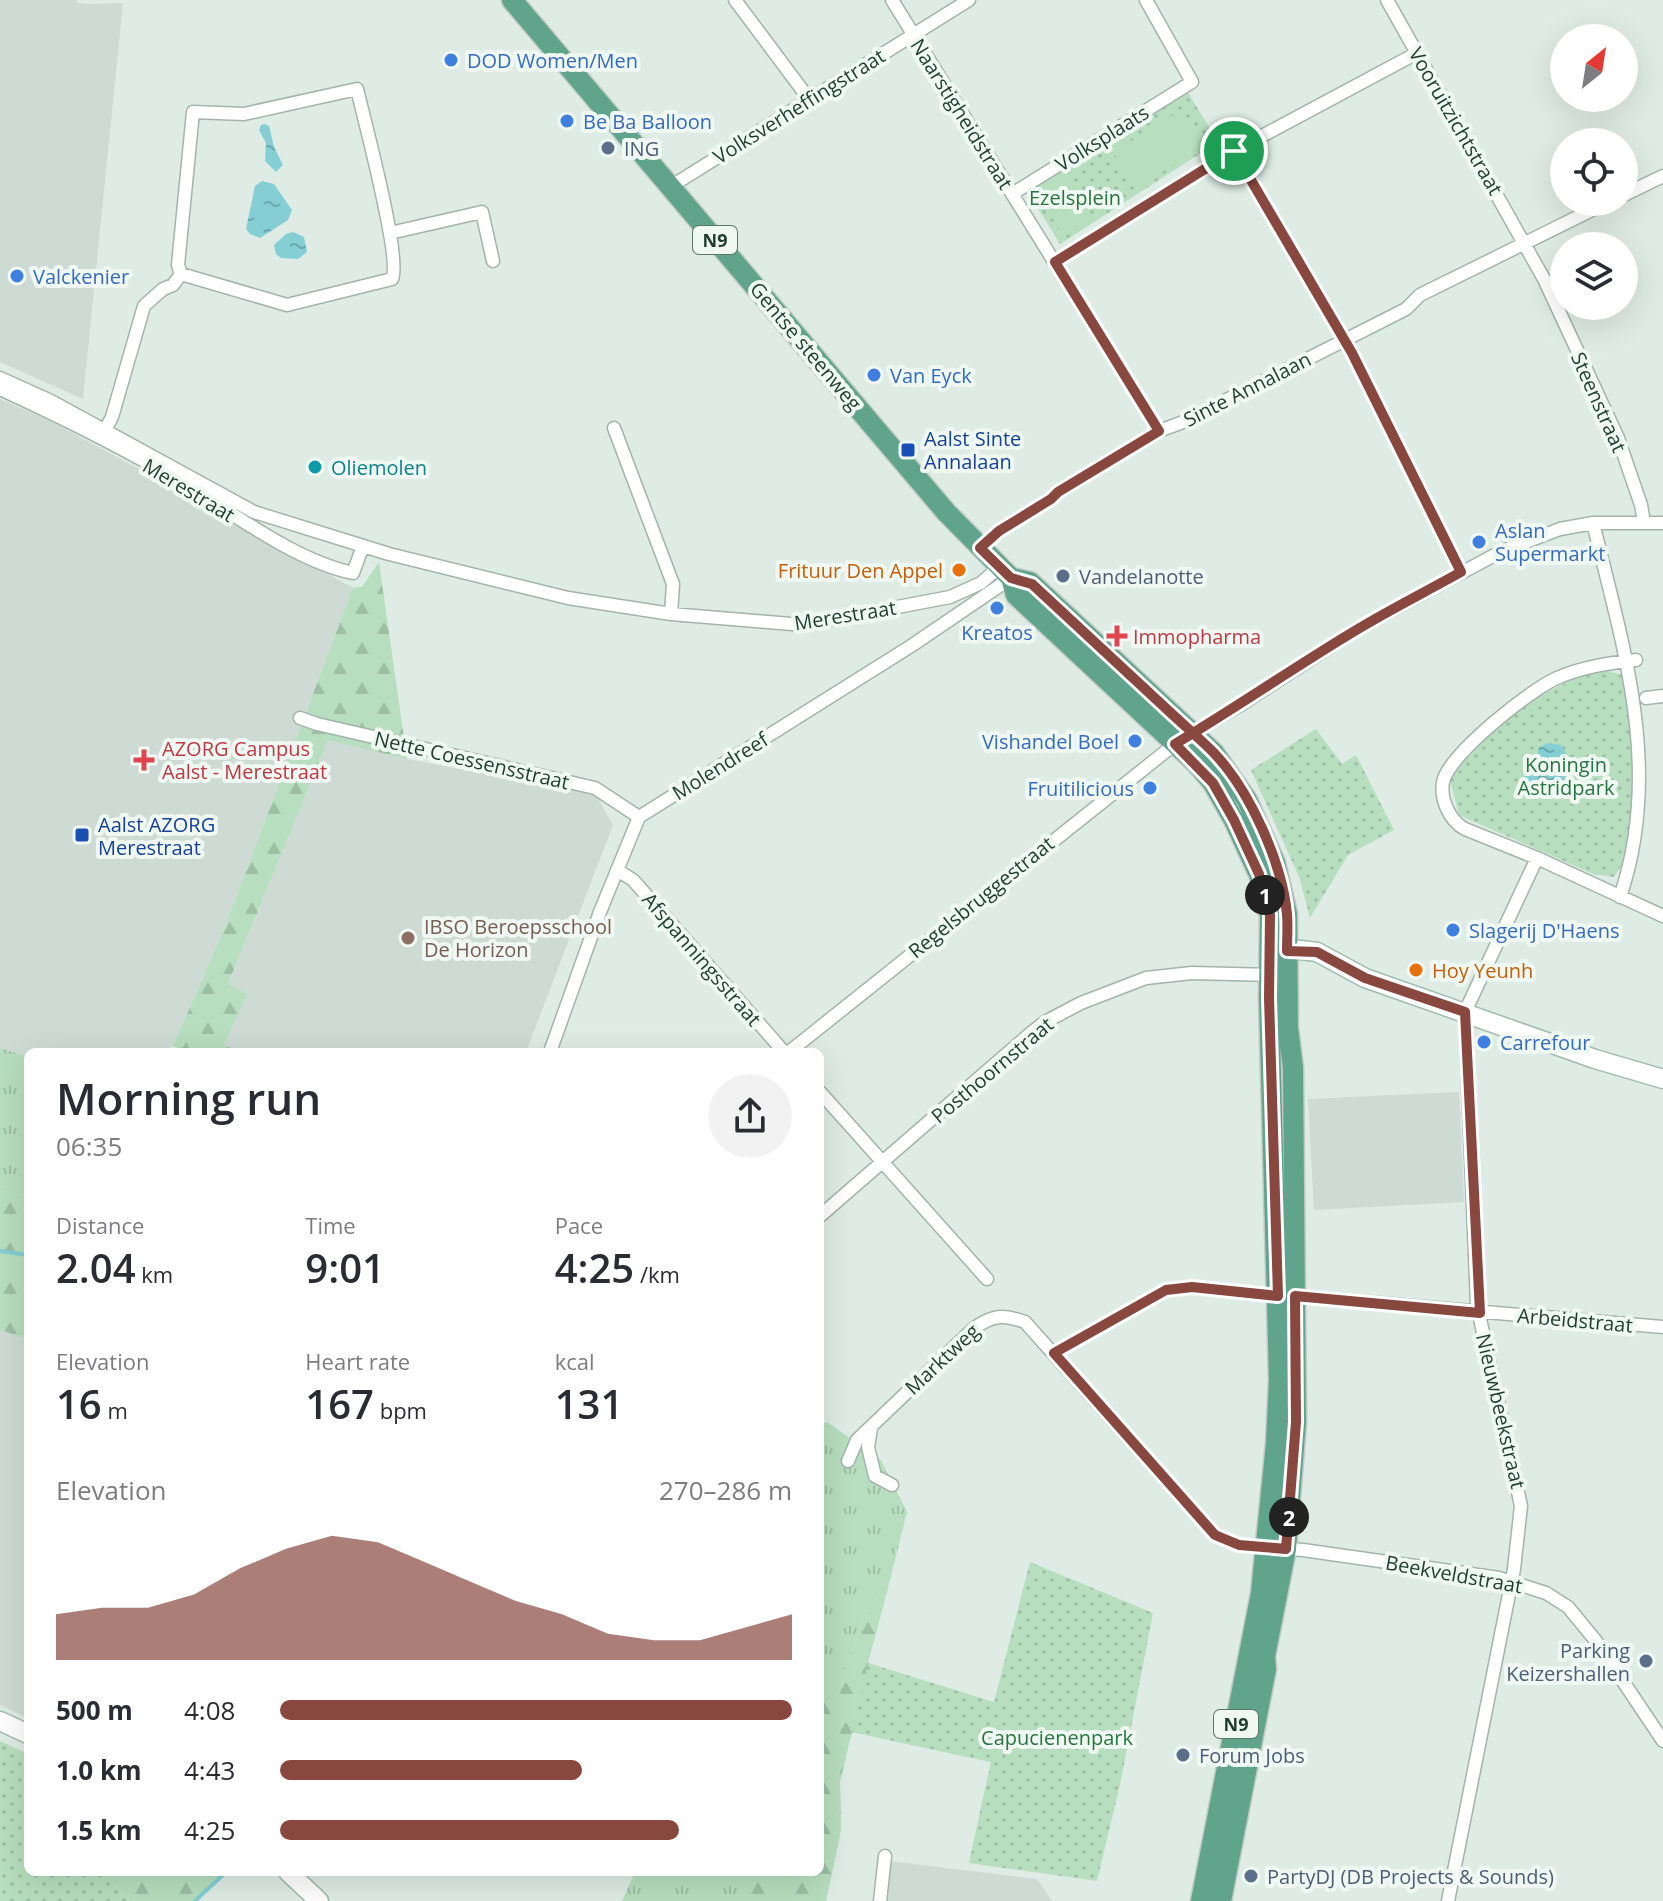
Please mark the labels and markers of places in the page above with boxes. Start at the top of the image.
place label: DOD Women/Men [467,47,638,74]
marker: DOD Women/Men [442,51,460,69]
place label: Be Ba Balloon [583,108,712,135]
marker: Be Ba Balloon [558,112,576,130]
pin [1200,117,1268,185]
place label: ING [624,135,659,162]
marker: ING [599,139,617,157]
place label: Valckenier [33,263,129,290]
marker: Valckenier [8,267,26,285]
place label: Van Eyck [890,362,972,389]
marker: Van Eyck [865,366,883,384]
place label: Aalst Sinte Annalaan [924,425,1021,475]
marker: Aalst Sinte Annalaan [899,441,917,459]
place label: Oliemolen [331,454,427,481]
marker: Oliemolen [306,458,324,476]
place label: Aslan Supermarkt [1495,517,1605,567]
marker: Aslan Supermarkt [1470,533,1488,551]
place label: Frituur Den Appel [778,557,943,584]
marker: Frituur Den Appel [950,561,968,579]
place label: Vandelanotte [1079,563,1204,590]
marker: Vandelanotte [1054,567,1072,585]
marker: Kreatos [988,599,1006,617]
place label: Kreatos [961,619,1033,646]
place label: Immopharma [1133,623,1261,650]
marker: Immopharma [1108,627,1126,645]
place label: Vishandel Boel [982,728,1119,755]
marker: Vishandel Boel [1126,732,1144,750]
place label: AZORG Campus Aalst - Merestraat [162,735,327,785]
marker: AZORG Campus Aalst - Merestraat [133,749,155,771]
place label: Fruitilicious [1027,775,1134,802]
marker: Fruitilicious [1141,779,1159,797]
place label: Aalst AZORG Merestraat [98,811,215,861]
marker: Aalst AZORG Merestraat [73,826,91,844]
pin: 1 [1245,875,1285,915]
place label: IBSO Beroepsschool De Horizon [424,913,612,963]
place label: Slagerij D'Haens [1469,917,1619,944]
marker: Slagerij D'Haens [1444,921,1462,939]
marker: IBSO Beroepsschool De Horizon [399,929,417,947]
place label: Hoy Yeunh [1432,957,1533,984]
marker: Hoy Yeunh [1407,961,1425,979]
place label: Carrefour [1500,1029,1591,1056]
marker: Carrefour [1475,1033,1493,1051]
pin: 2 [1269,1497,1309,1537]
place label: Parking Keizershallen [1506,1637,1630,1687]
marker: Parking Keizershallen [1637,1652,1655,1670]
place label: Forum Jobs [1199,1742,1305,1769]
marker: Forum Jobs [1174,1746,1192,1764]
place label: PartyDJ (DB Projects & Sounds) [1267,1863,1554,1890]
marker: PartyDJ (DB Projects & Sounds) [1242,1867,1260,1885]

